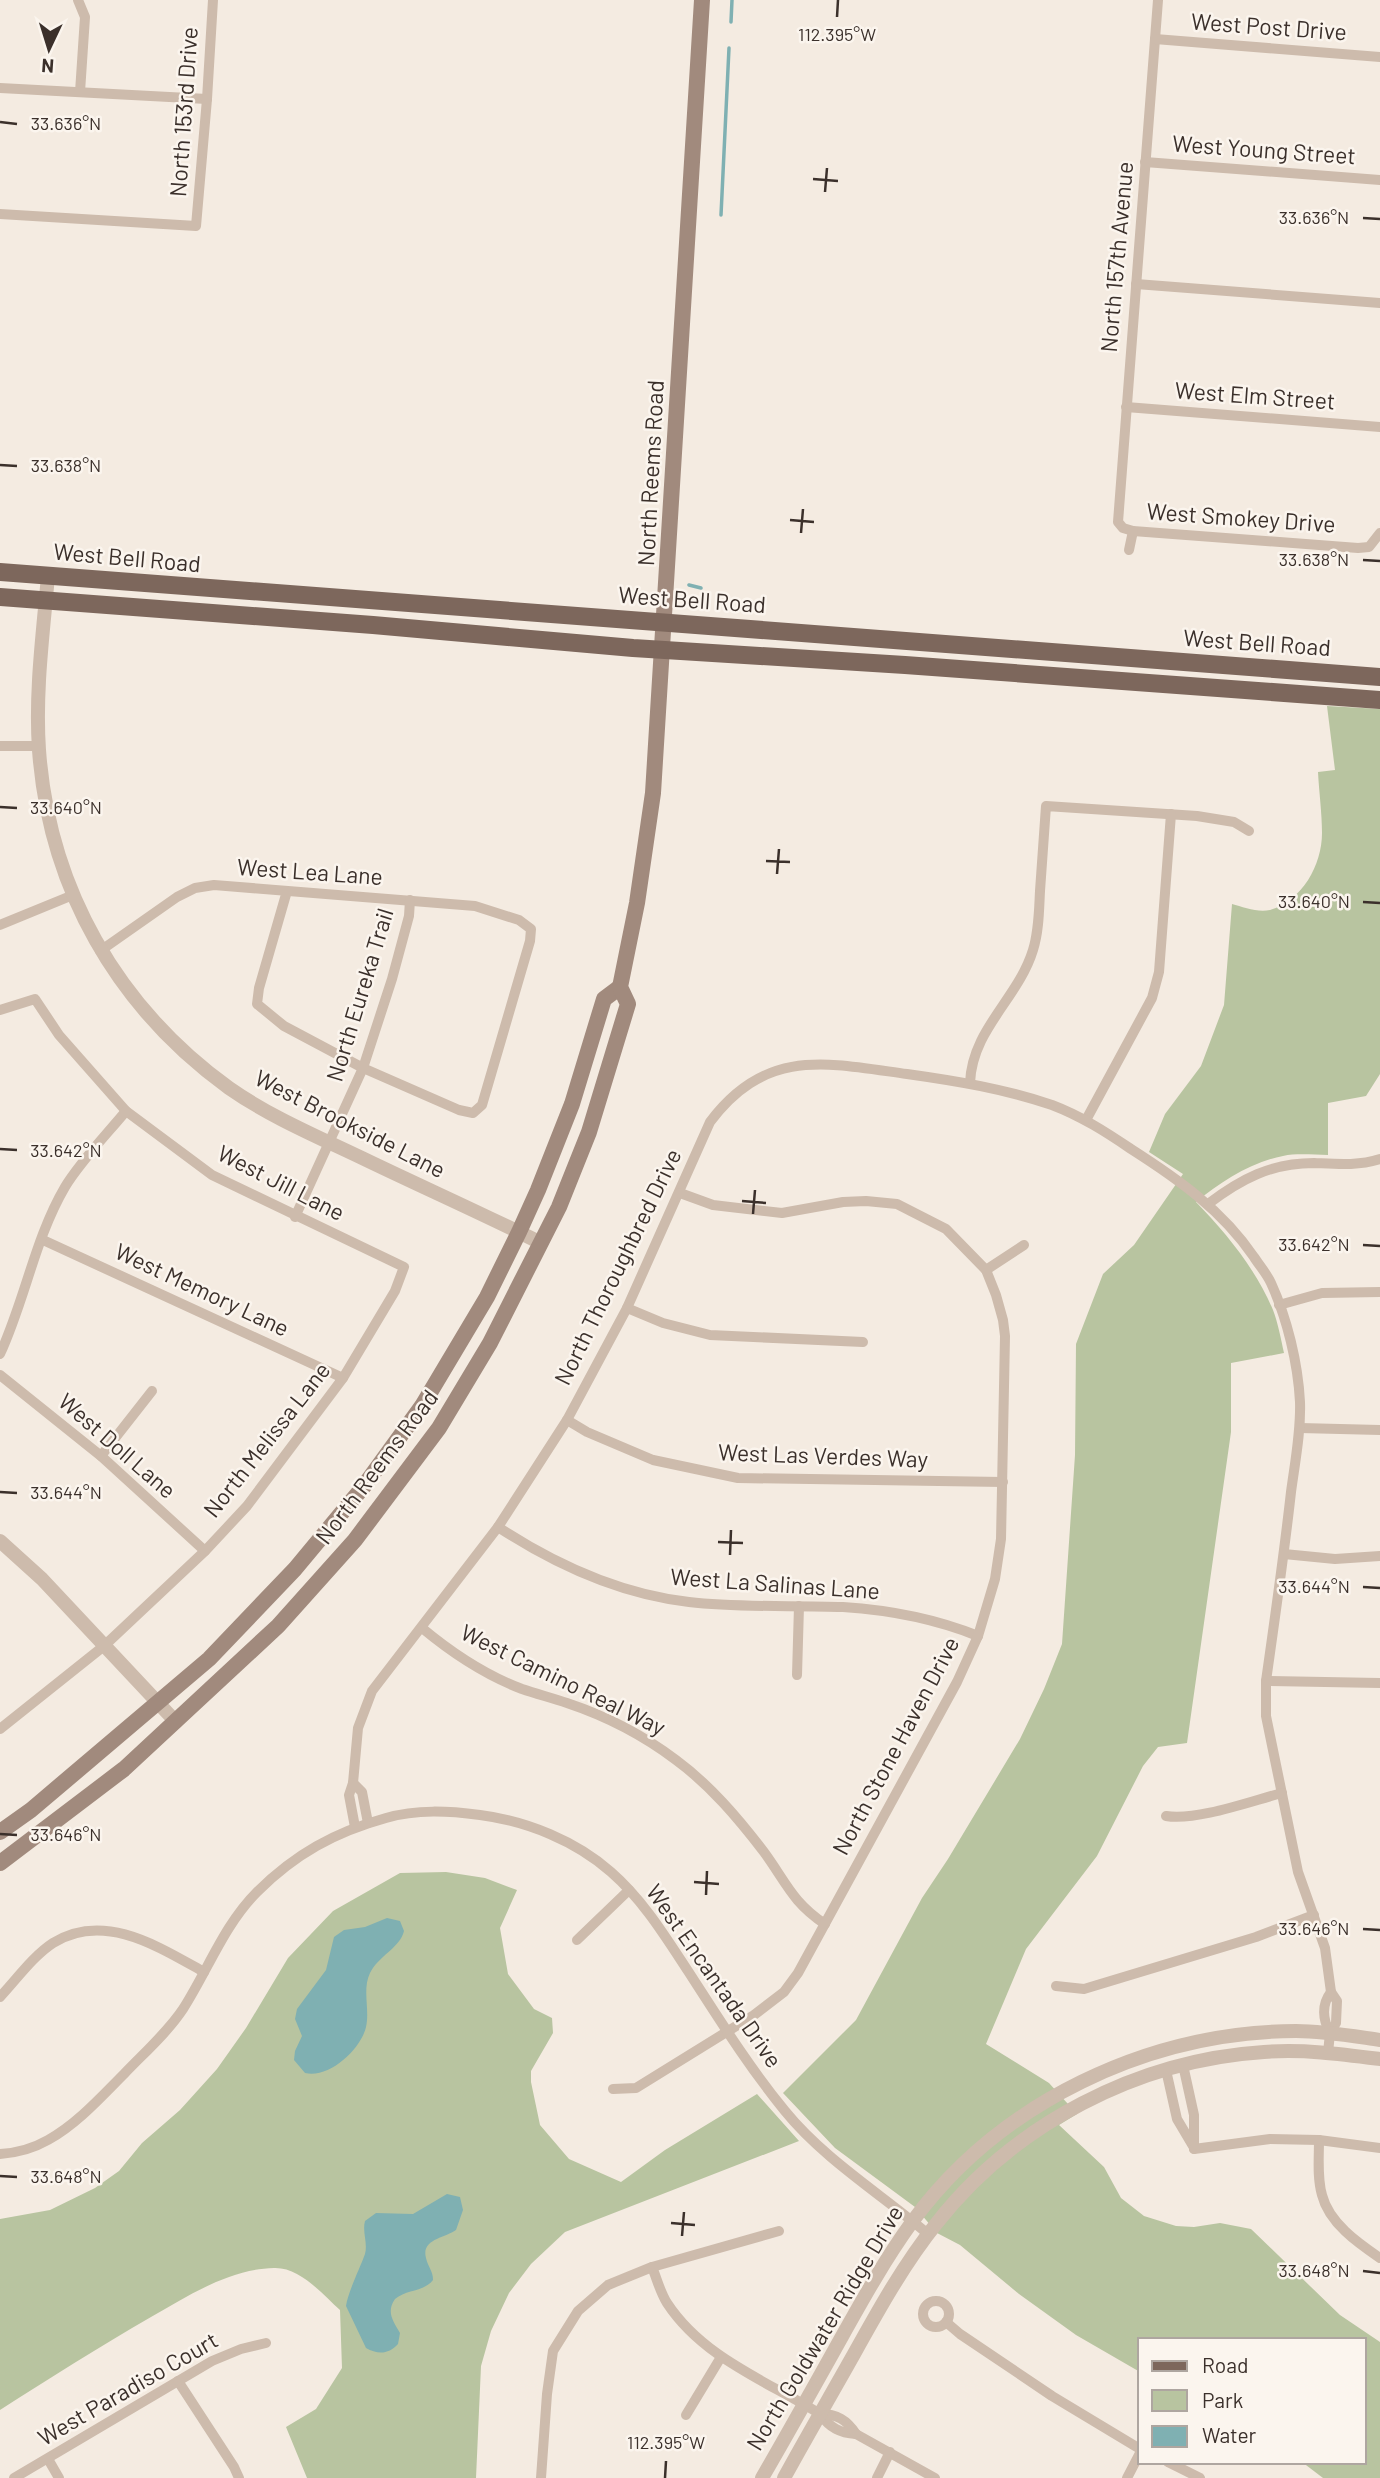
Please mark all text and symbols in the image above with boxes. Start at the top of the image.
street label: West Post Drive [1190,7,1348,45]
north arrow [14,14,84,84]
text: 112.395°W [798,23,876,45]
street label: North 153rd Drive [163,26,203,198]
text: N [41,55,55,78]
text: 33.636°N [31,112,101,134]
street label: West Young Street [1171,129,1357,169]
street label: North 157th Avenue [1094,160,1138,353]
text: 33.636°N [1279,206,1349,228]
street label: West Elm Street [1174,375,1336,415]
street label: North Reems Road [631,379,669,567]
text: 33.638°N [31,454,101,476]
street label: West Smokey Drive [1146,496,1337,538]
street label: West Bell Road [52,537,202,577]
text: 33.638°N [1279,548,1349,570]
street label: West Bell Road [617,580,767,618]
street label: West Bell Road [1182,623,1332,661]
text: 33.640°N [30,796,102,818]
street label: West Lea Lane [236,852,384,890]
text: 33.640°N [1278,890,1350,912]
street label: North Eureka Trail [319,905,399,1085]
street label: West Brookside Lane [251,1063,450,1183]
street label: West Jill Lane [213,1138,350,1226]
text: 33.642°N [30,1139,102,1161]
street label: North Thoroughbred Drive [548,1144,687,1389]
text: 33.642°N [1278,1233,1350,1255]
street label: West Memory Lane [111,1237,294,1342]
street label: North Melissa Lane [197,1356,336,1523]
street label: North Reems Road [309,1384,443,1549]
street label: West Doll Lane [53,1387,182,1504]
street label: West Las Verdes Way [718,1437,929,1473]
text: 33.644°N [30,1481,102,1503]
street label: West La Salinas Lane [669,1562,881,1604]
text: 33.644°N [1278,1575,1350,1597]
street label: West Camino Real Way [457,1617,671,1741]
street label: North Stone Haven Drive [826,1632,965,1859]
text: 33.646°N [30,1823,102,1845]
street label: West Encantada Drive [641,1878,789,2073]
text: 33.646°N [1278,1917,1350,1939]
text: 33.648°N [30,2165,102,2187]
street label: North Goldwater Ridge Drive [740,2200,908,2455]
text: 33.648°N [1278,2259,1350,2281]
street label: West Paradiso Court [33,2325,222,2451]
legend [1138,2338,1366,2464]
text: Road [1202,2352,1248,2377]
text: Park [1202,2387,1243,2412]
text: Water [1202,2422,1257,2447]
text: 112.395°W [627,2431,705,2453]

